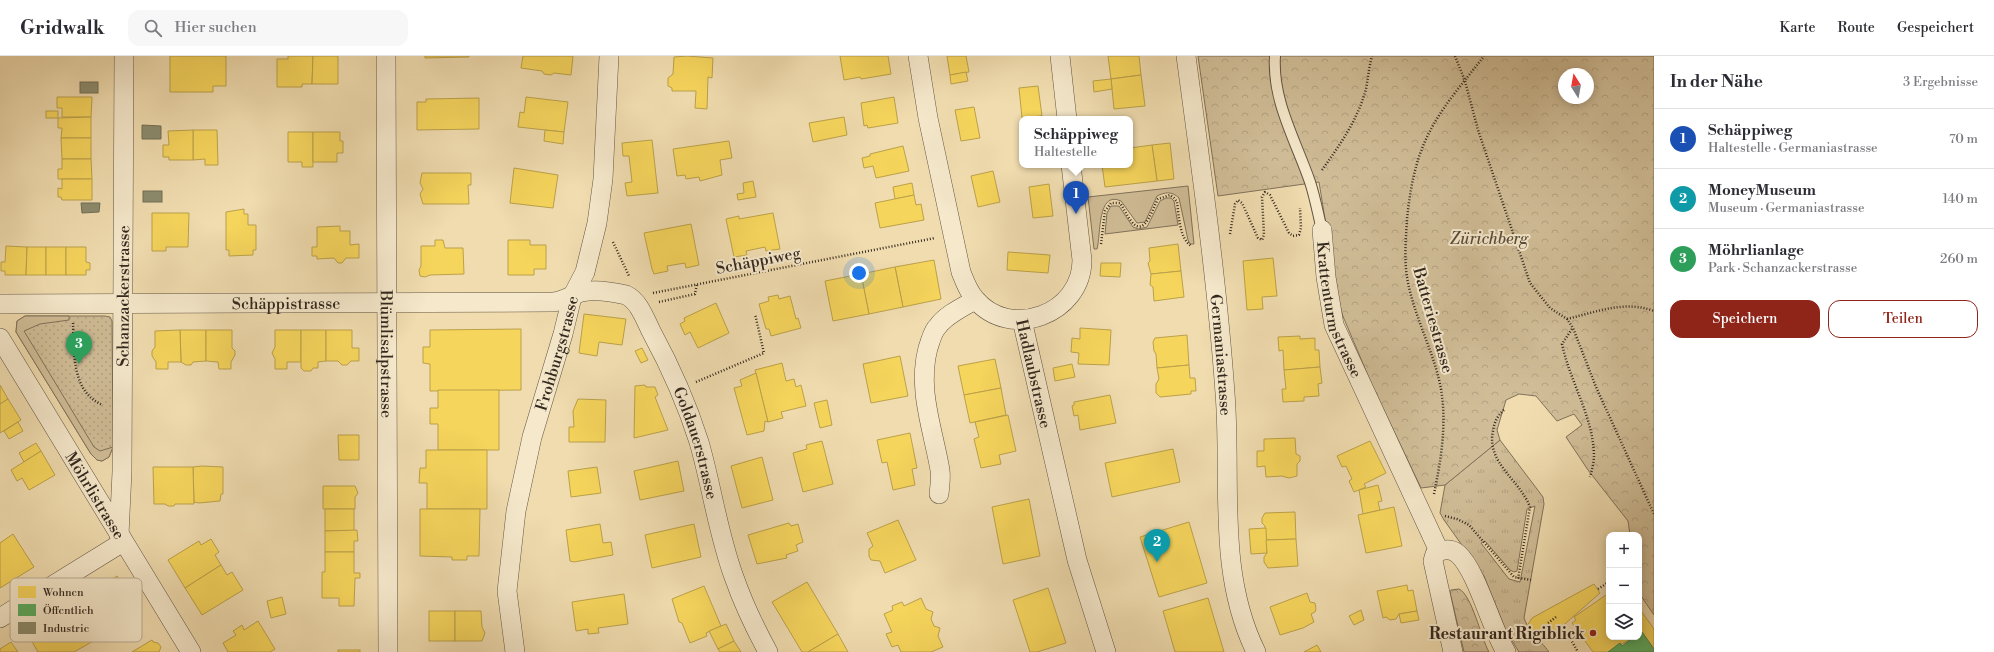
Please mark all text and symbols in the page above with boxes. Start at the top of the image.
search box [128,10,408,46]
text: Gridwalk [20,16,104,40]
icon: search [142,17,164,39]
text: Hier suchen [174,18,257,37]
text: Karte [1779,19,1816,37]
text: Route [1838,19,1875,37]
text: Gespeichert [1897,19,1974,37]
north arrow [1558,68,1594,104]
text: In der Nähe [1670,71,1763,93]
text: 3 Ergebnisse [1903,74,1978,90]
popup [1019,116,1133,168]
text: Schäppiweg [1708,121,1792,140]
text: Schäppiweg [1034,125,1118,144]
text: 1 [1680,131,1686,147]
text: 70 m [1949,131,1978,147]
text: Haltestelle · Germaniastrasse [1708,140,1878,156]
text: Haltestelle [1034,144,1097,160]
pin: 1 [1063,181,1089,214]
text: MoneyMuseum [1708,181,1816,200]
text: 2 [1679,191,1687,207]
text: 140 m [1942,191,1978,207]
text: Museum · Germaniastrasse [1708,200,1865,216]
street label: Schanzackerstrasse [114,225,134,367]
park label: Zürichberg [1450,229,1529,249]
street label: Krattenturmstrasse [1312,240,1366,381]
text: Möhrlianlage [1708,241,1804,260]
street label: Schäppiweg [714,243,803,279]
text: 3 [1679,251,1687,267]
text: 260 m [1940,251,1978,267]
text: Park · Schanzackerstrasse [1708,260,1857,276]
your location [849,263,869,283]
street label: Batteriestrasse [1408,264,1458,375]
street label: Blümlisalpstrasse [376,289,396,418]
street label: Germaniastrasse [1205,293,1235,416]
street label: Schäppistrasse [232,294,340,314]
street label: Frohburgstrasse [531,294,583,414]
button: Speichern [1670,300,1820,338]
button: Teilen [1828,300,1978,338]
street label: Hadlaubstrasse [1011,317,1055,430]
pin: 3 [66,331,92,364]
street label: Goldauerstrasse [668,384,722,501]
street label: Möhrlistrasse [60,448,129,543]
pin: 2 [1144,529,1170,562]
map controls [1606,532,1642,640]
button: + [1606,532,1642,568]
button: − [1606,568,1642,604]
legend [10,578,142,642]
text: Wohnen [42,586,84,600]
text: Öffentlich [43,603,94,618]
button: layers [1606,604,1642,640]
text: Industrie [43,622,90,636]
place label: Restaurant Rigiblick [1429,624,1586,644]
marker: Restaurant Rigiblick [1588,628,1598,638]

